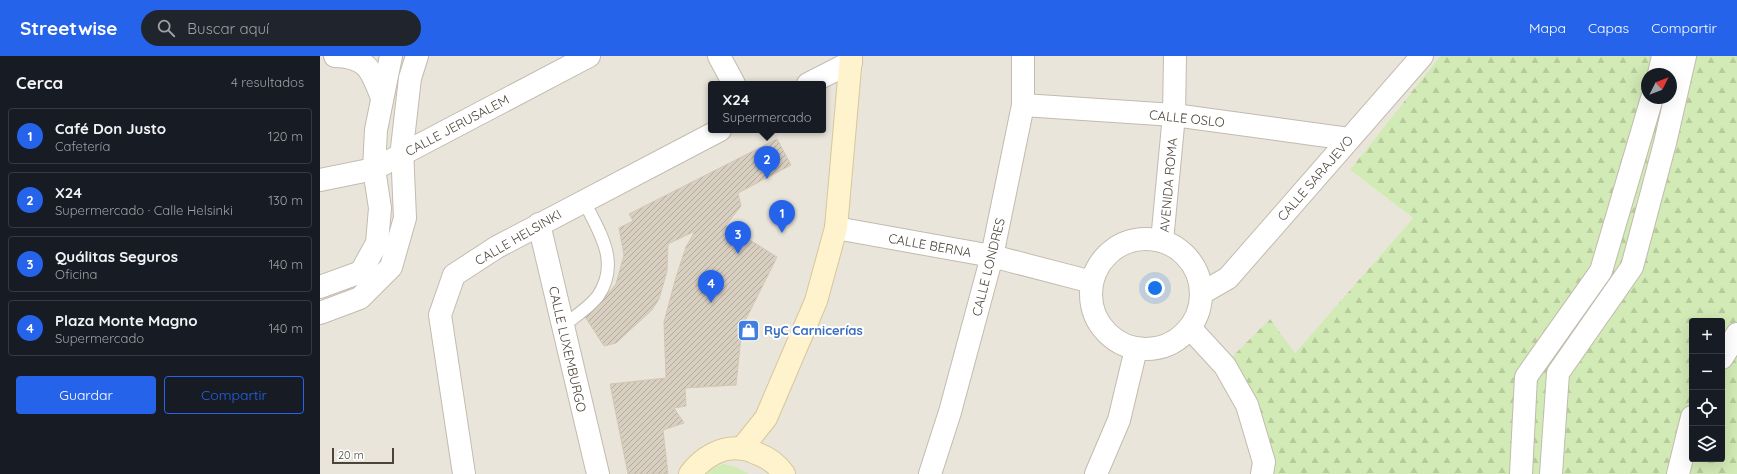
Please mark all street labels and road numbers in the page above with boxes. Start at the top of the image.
street label: CALLE JERUSALEM [402,91,512,159]
street label: CALLE OSLO [1149,106,1226,130]
street label: CALLE SARAJEVO [1274,132,1356,224]
street label: AVENIDA ROMA [1156,136,1180,233]
street label: CALLE HELSINKI [472,206,564,268]
street label: CALLE LONDRES [968,216,1008,318]
street label: CALLE BERNA [887,230,973,260]
street label: CALLE LUXEMBURGO [546,284,590,414]

